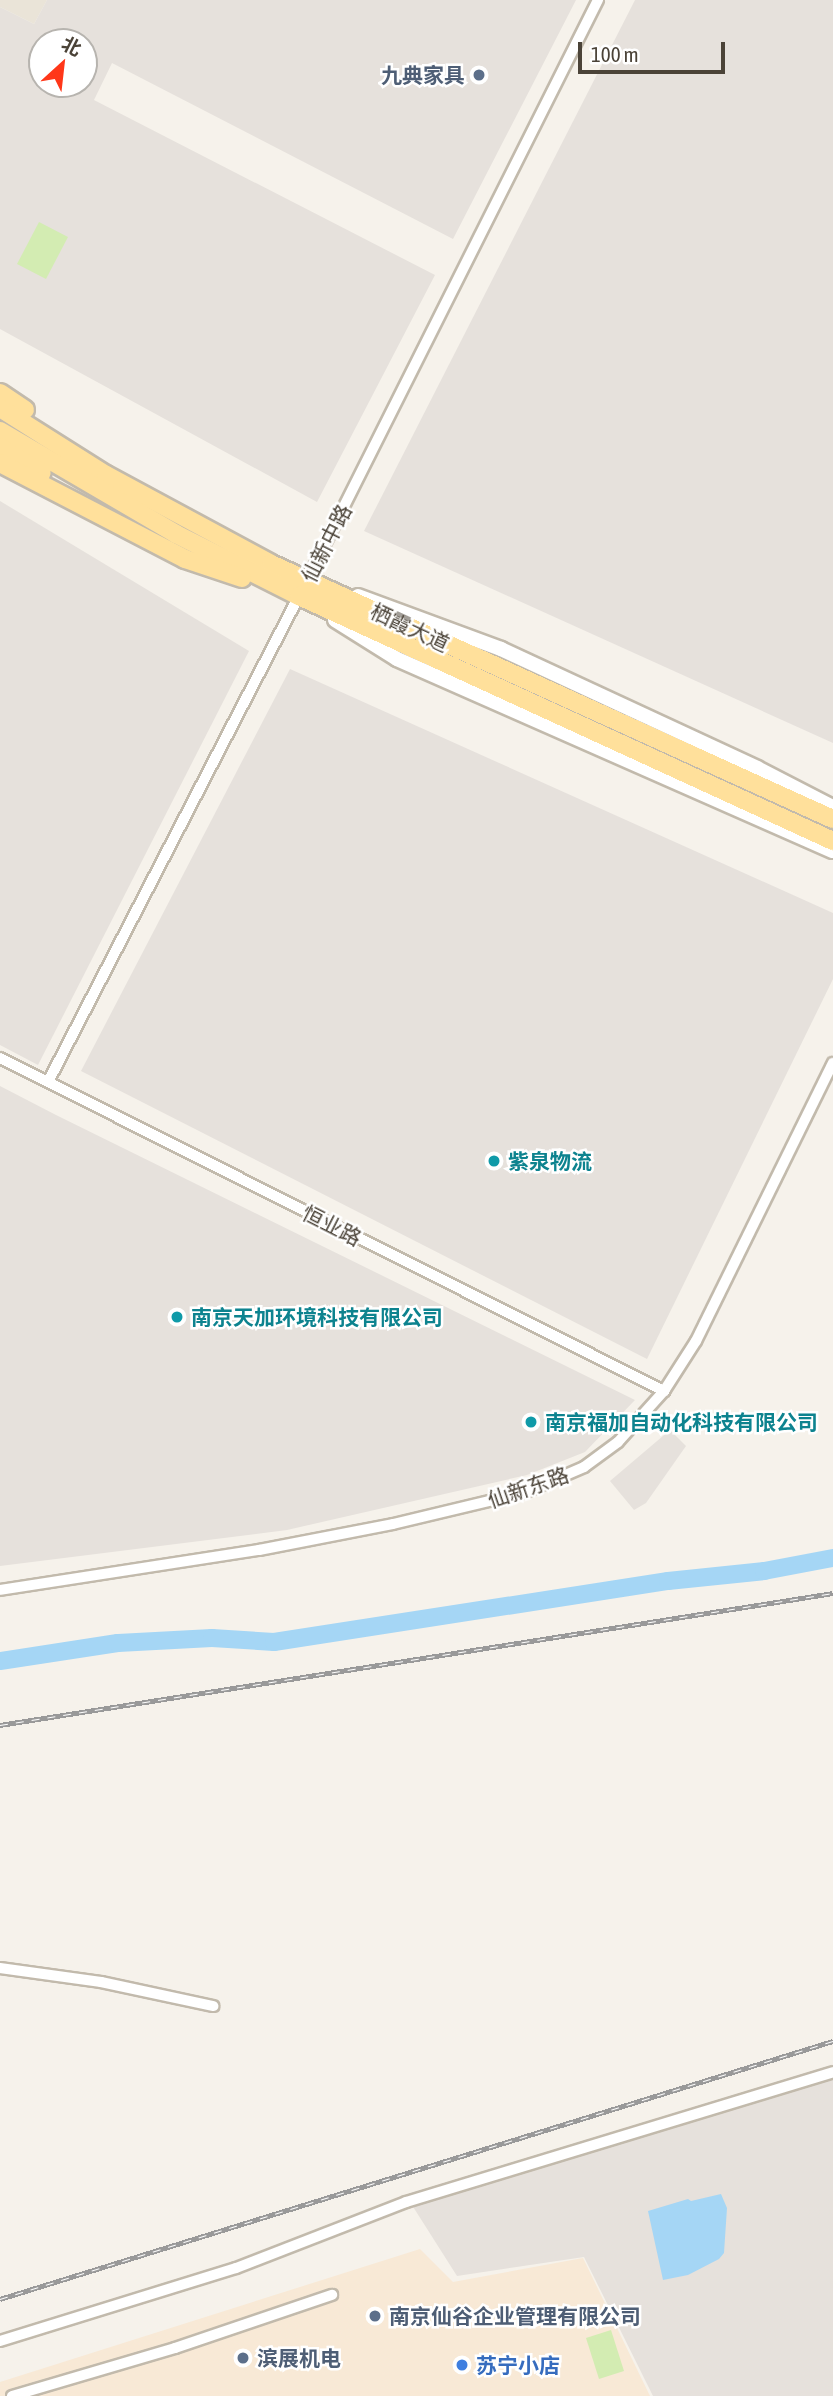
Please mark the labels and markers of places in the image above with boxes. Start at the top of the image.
place label: 九典家具 [381,62,465,88]
marker: 九典家具 [471,67,487,83]
place label: 紫泉物流 [508,1148,592,1174]
marker: 紫泉物流 [486,1153,502,1169]
place label: 南京天加环境科技有限公司 [191,1304,443,1330]
marker: 南京天加环境科技有限公司 [169,1309,185,1325]
place label: 南京福加自动化科技有限公司 [545,1409,818,1435]
marker: 南京福加自动化科技有限公司 [523,1414,539,1430]
place label: 南京仙谷企业管理有限公司 [389,2303,641,2329]
marker: 南京仙谷企业管理有限公司 [367,2308,383,2324]
place label: 滨展机电 [257,2345,341,2371]
marker: 滨展机电 [235,2350,251,2366]
place label: 苏宁小店 [476,2352,560,2378]
marker: 苏宁小店 [454,2357,470,2373]

